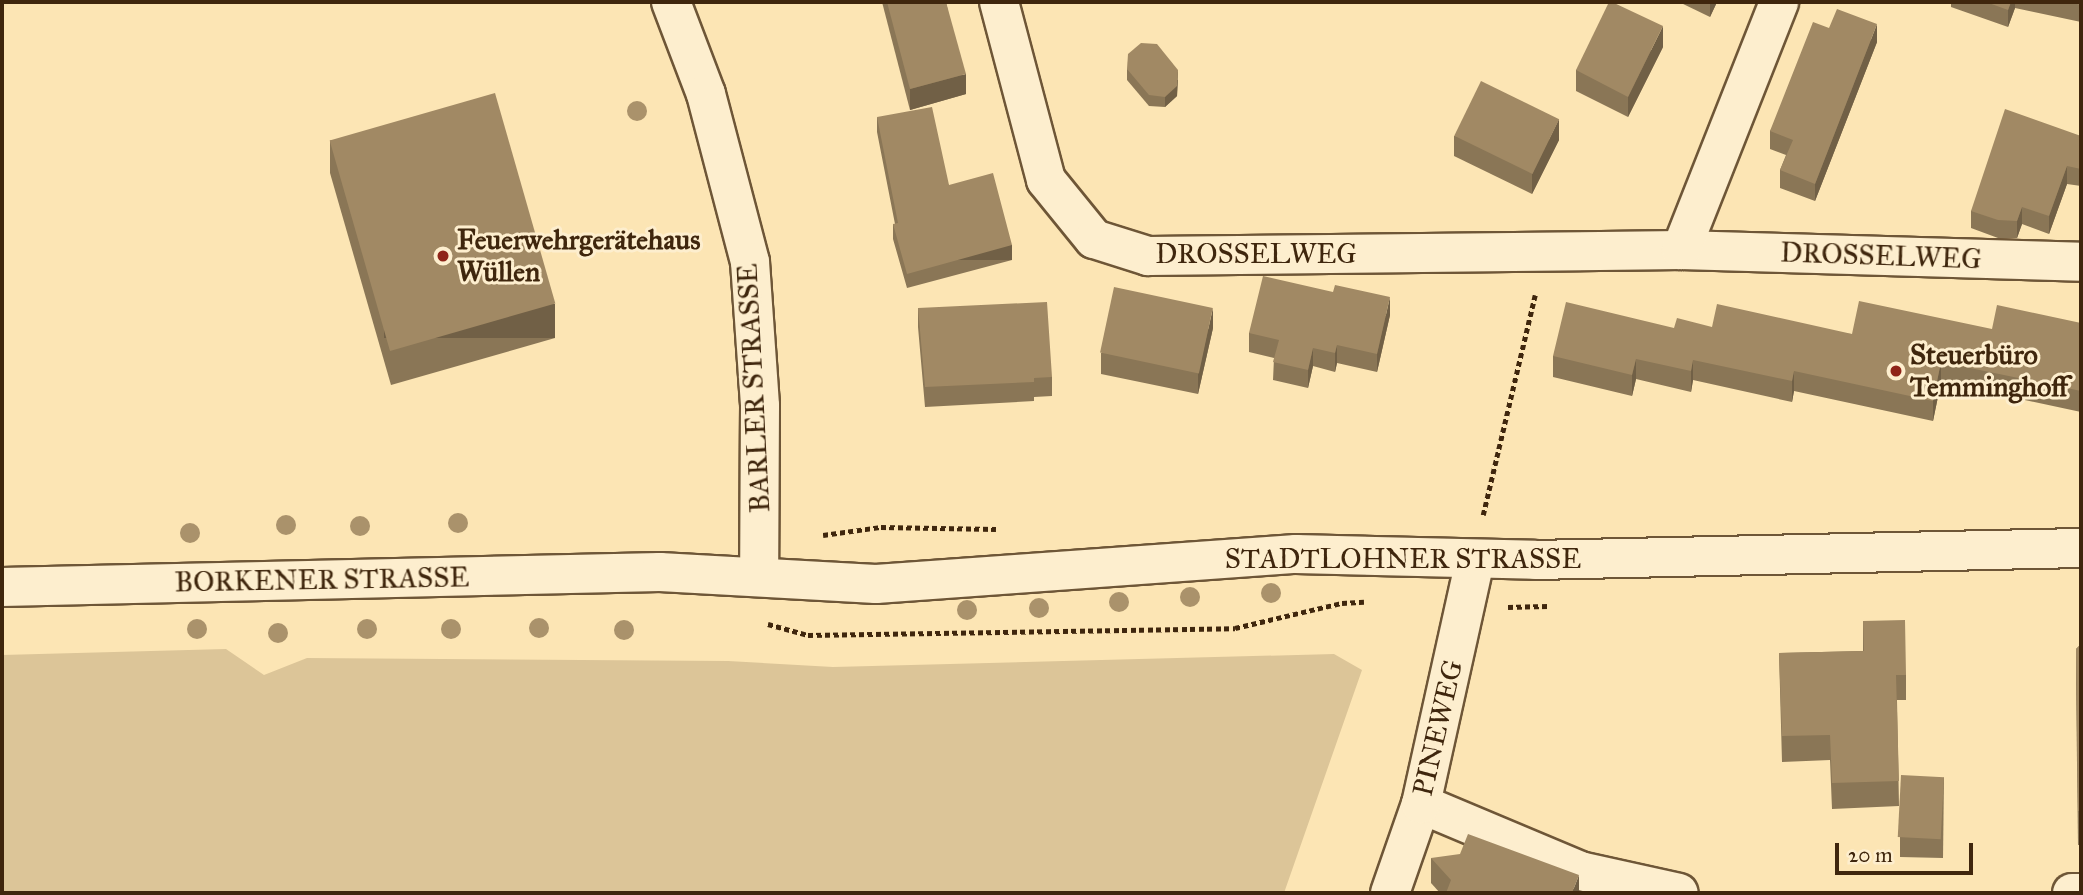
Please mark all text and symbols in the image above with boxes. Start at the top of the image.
place label: Feuerwehrgerätehaus Wüllen [457,223,700,289]
street label: DROSSELWEG [1780,236,1982,276]
street label: DROSSELWEG [1155,237,1357,271]
marker: Feuerwehrgerätehaus Wüllen [435,248,451,264]
street label: BARLER STRASSE [731,262,777,514]
place label: Steuerbüro Temminghoff [1910,338,2068,404]
marker: Steuerbüro Temminghoff [1888,363,1904,379]
street label: STADTLOHNER STRASSE [1225,542,1581,576]
street label: BORKENER STRASSE [174,561,470,599]
street label: PINEWEG [1406,657,1470,799]
scale bar [1838,828,1976,872]
text: 20 m [1848,842,1893,868]

